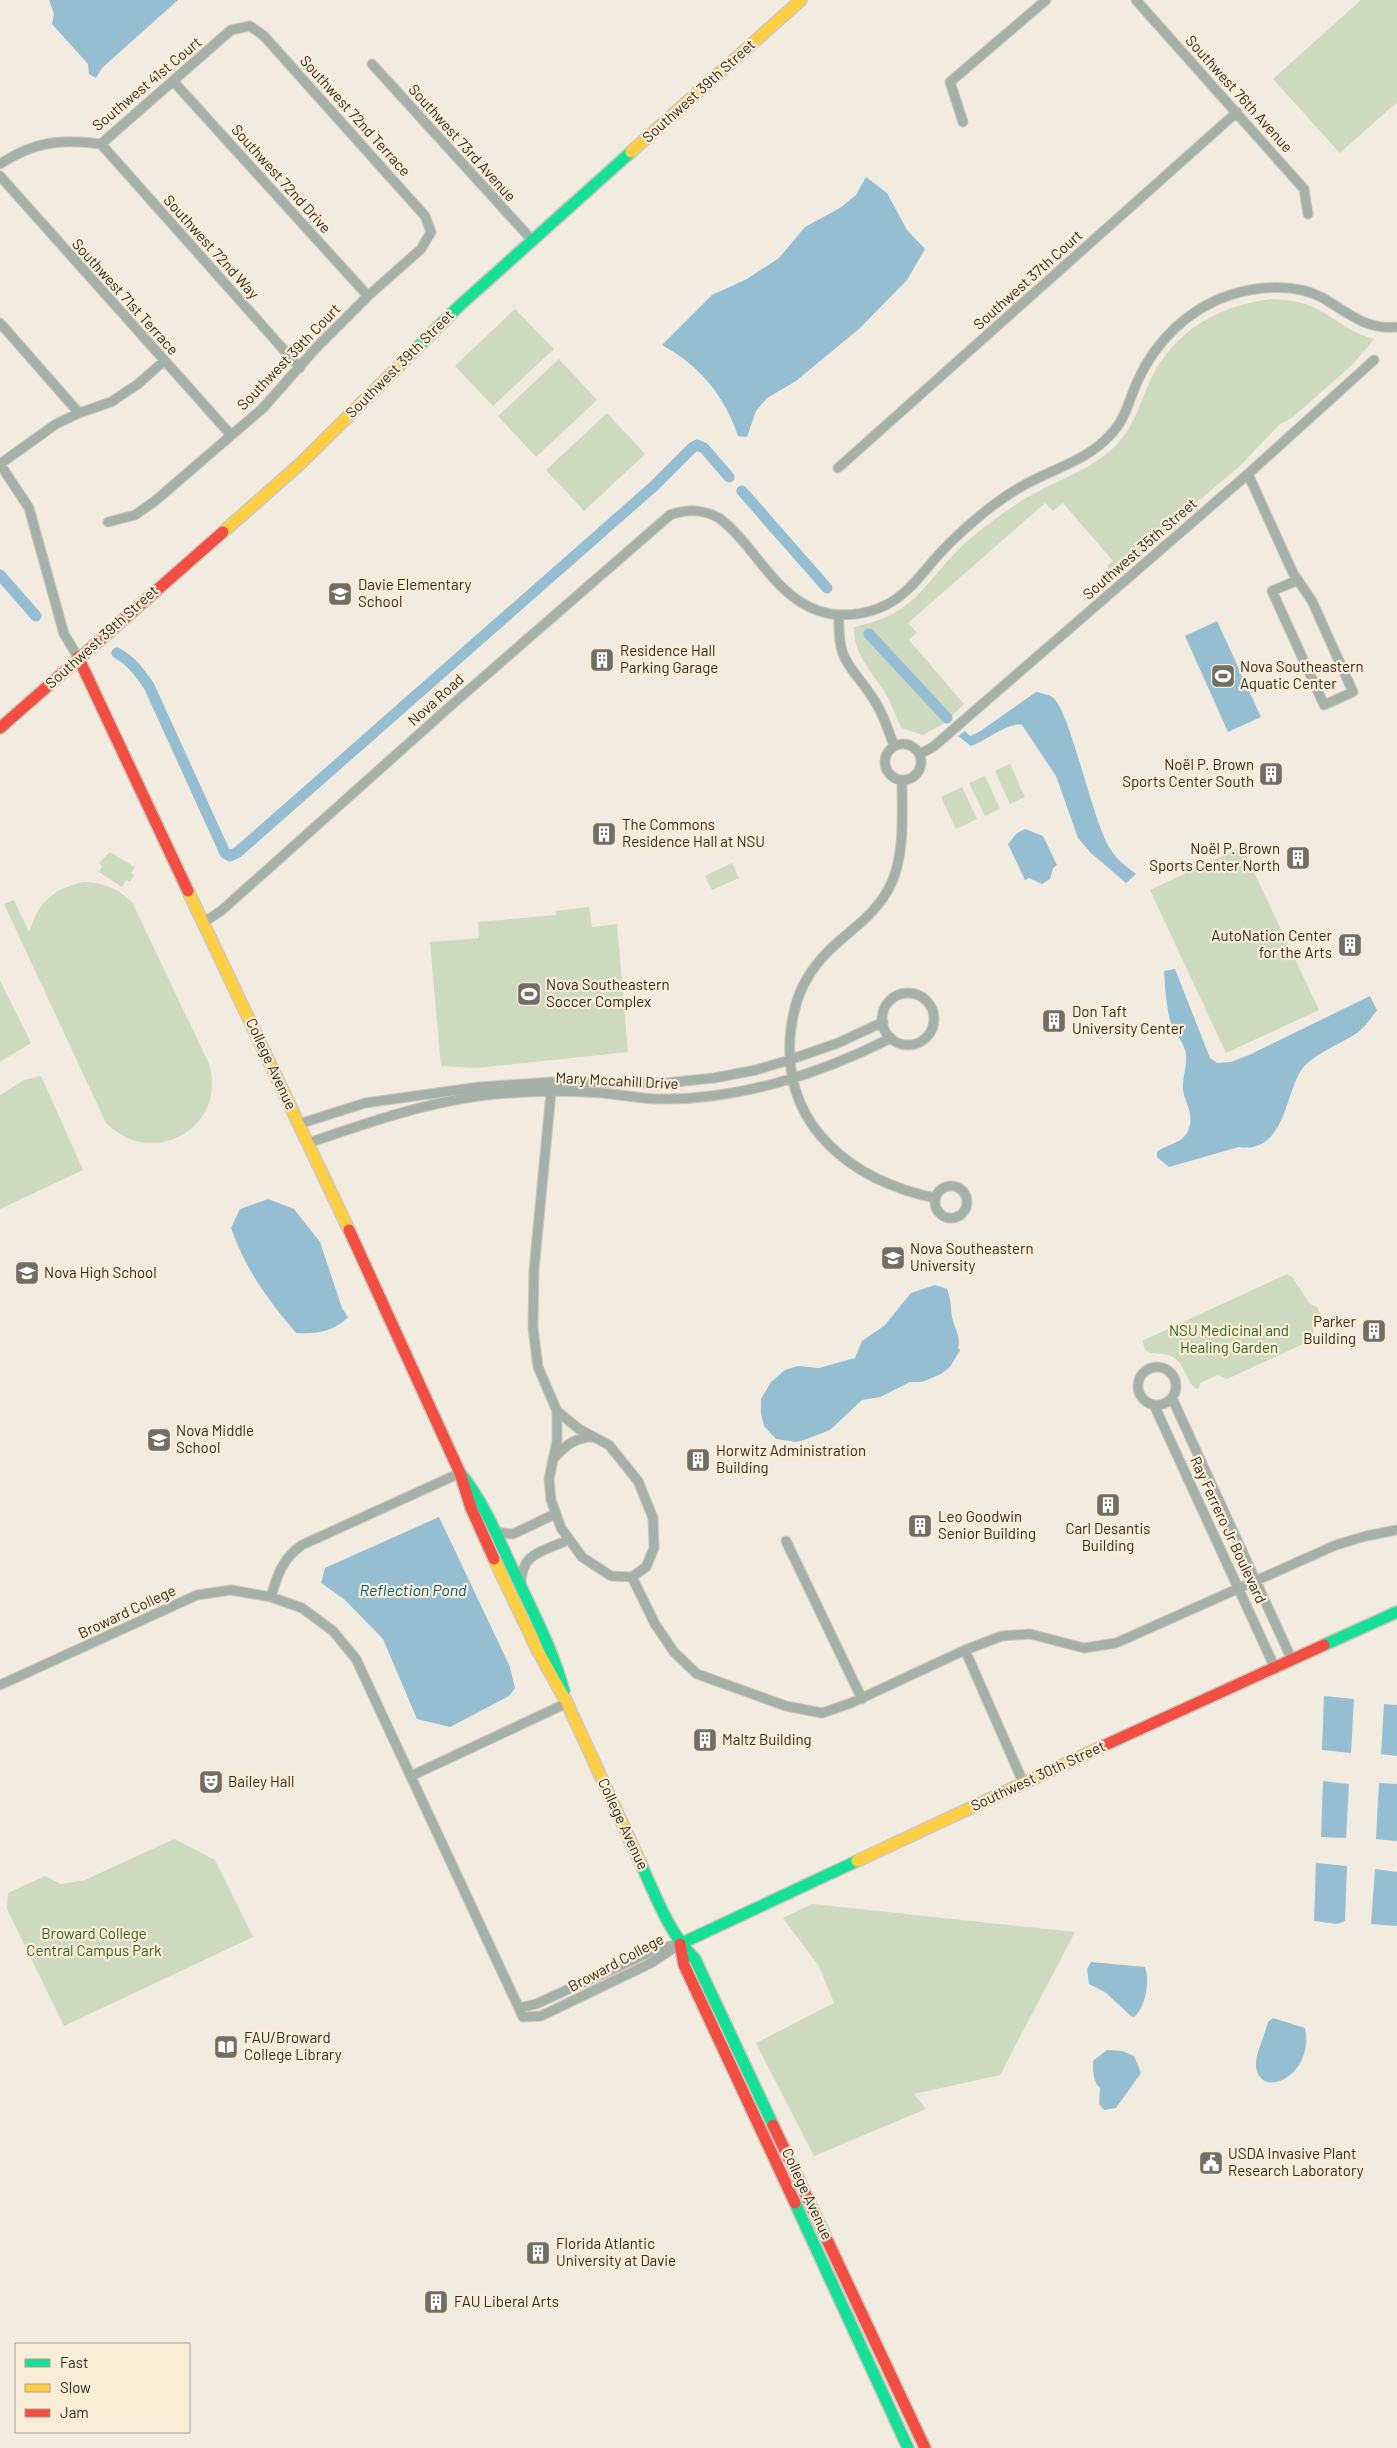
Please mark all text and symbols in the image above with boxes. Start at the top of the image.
street label: Southwest 76th Avenue [1182,31,1297,156]
street label: Southwest 41st Court [88,32,205,134]
street label: Southwest 39th Street [638,35,758,146]
street label: Southwest 72nd Terrace [297,51,415,180]
street label: Southwest 73rd Avenue [405,80,520,205]
street label: Southwest 72nd Drive [228,120,335,236]
street label: Southwest 72nd Way [160,191,263,302]
street label: Southwest 37th Court [969,226,1085,333]
street label: Southwest 71st Terrace [69,234,183,358]
street label: Southwest 39th Court [233,299,344,413]
street label: Southwest 39th Street [341,305,457,421]
street label: Southwest 35th Street [1079,494,1200,603]
place label: Davie Elementary School [358,575,472,610]
street label: Southwest 39th Street [41,581,161,692]
school or university icon: Davie Elementary School [327,581,353,607]
place label: Residence Hall Parking Garage [620,641,718,676]
building icon: Residence Hall Parking Garage [589,647,615,673]
place label: Nova Southeastern Aquatic Center [1240,657,1364,692]
sports icon: Nova Southeastern Aquatic Center [1210,663,1236,689]
street label: Nova Road [404,670,467,729]
place label: Noël P. Brown Sports Center South [1122,755,1254,790]
building icon: Noël P. Brown Sports Center South [1258,761,1284,787]
place label: The Commons Residence Hall at NSU [622,815,765,850]
building icon: The Commons Residence Hall at NSU [591,821,617,847]
place label: Noël P. Brown Sports Center North [1149,839,1280,874]
building icon: Noël P. Brown Sports Center North [1285,845,1311,871]
place label: AutoNation Center for the Arts [1211,926,1333,961]
building icon: AutoNation Center for the Arts [1337,932,1363,958]
place label: Nova Southeastern Soccer Complex [546,975,670,1010]
sports icon: Nova Southeastern Soccer Complex [516,981,542,1007]
place label: Don Taft University Center [1072,1002,1185,1037]
building icon: Don Taft University Center [1041,1008,1067,1034]
street label: College Avenue [243,1015,301,1112]
street label: Mary Mccahill Drive [555,1068,679,1092]
place label: Nova Southeastern University [910,1239,1034,1274]
school or university icon: Nova Southeastern University [880,1245,906,1271]
school or university icon: Nova High School [14,1260,40,1286]
place label: Nova High School [44,1263,157,1281]
place label: Parker Building [1303,1312,1357,1347]
building icon: Parker Building [1361,1318,1387,1344]
park label: NSU Medicinal and Healing Garden [1169,1321,1289,1356]
place label: Nova Middle School [176,1421,254,1456]
school or university icon: Nova Middle School [146,1427,172,1453]
place label: Horwitz Administration Building [716,1441,866,1476]
building icon: Horwitz Administration Building [685,1447,711,1473]
street label: Ray Ferrero Jr Boulevard [1187,1453,1271,1606]
building icon: Carl Desantis Building [1095,1492,1121,1518]
place label: Leo Goodwin Senior Building [938,1507,1036,1542]
building icon: Leo Goodwin Senior Building [907,1513,933,1539]
place label: Carl Desantis Building [1065,1519,1151,1554]
water label: Reflection Pond [360,1580,467,1599]
street label: Broward College [75,1581,178,1642]
building icon: Maltz Building [692,1727,718,1753]
place label: Maltz Building [722,1730,812,1748]
street label: Southwest 30th Street [968,1736,1108,1814]
theatre icon: Bailey Hall [198,1769,224,1795]
place label: Bailey Hall [228,1772,294,1790]
street label: College Avenue [595,1775,653,1872]
park label: Broward College Central Campus Park [26,1924,162,1959]
street label: Broward College [565,1929,666,1995]
place label: FAU/Broward College Library [244,2028,342,2063]
library icon: FAU/Broward College Library [213,2034,239,2060]
place label: USDA Invasive Plant Research Laboratory [1228,2144,1364,2179]
street label: College Avenue [779,2145,837,2242]
public building icon: USDA Invasive Plant Research Laboratory [1198,2150,1224,2176]
place label: Florida Atlantic University at Davie [556,2234,676,2269]
building icon: Florida Atlantic University at Davie [525,2240,551,2266]
building icon: FAU Liberal Arts [423,2289,449,2315]
place label: FAU Liberal Arts [454,2292,559,2310]
legend [15,2343,190,2433]
text: Fast [60,2353,88,2371]
text: Slow [60,2378,91,2396]
text: Jam [60,2403,89,2421]

